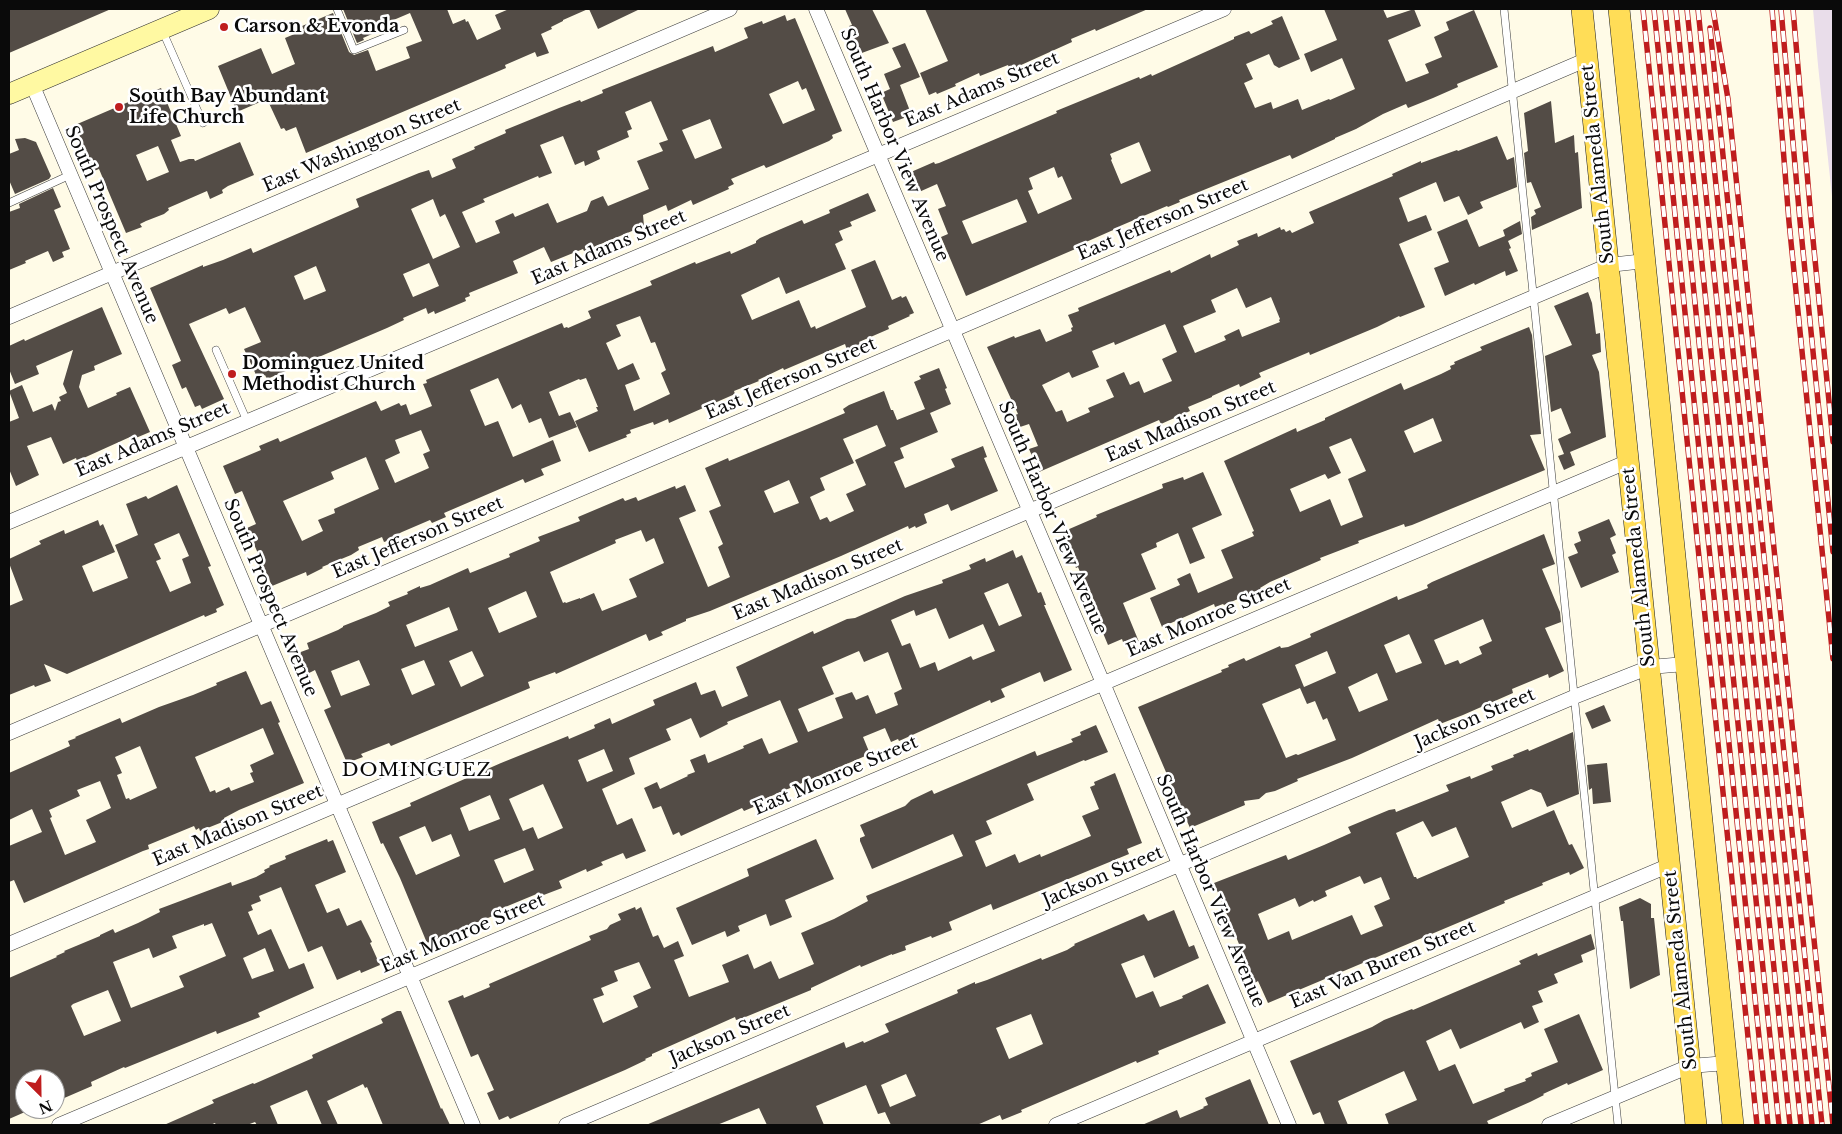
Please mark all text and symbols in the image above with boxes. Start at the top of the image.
place label: Carson & Evonda [234,16,399,38]
marker: Carson & Evonda [218,21,230,33]
street label: South Harbor View Avenue [835,25,953,265]
street label: East Adams Street [902,48,1062,132]
street label: South Alameda Street [1577,63,1619,265]
place label: South Bay Abundant Life Church [129,86,326,128]
street label: East Washington Street [260,94,464,198]
marker: South Bay Abundant Life Church [113,101,125,113]
street label: South Prospect Avenue [59,123,163,327]
street label: East Jefferson Street [1074,174,1252,266]
street label: East Adams Street [529,206,689,290]
street label: East Jefferson Street [702,333,880,425]
place label: Dominguez United Methodist Church [242,353,424,396]
marker: Dominguez United Methodist Church [226,368,238,380]
street label: East Madison Street [1103,376,1279,468]
street label: East Adams Street [73,398,233,482]
street label: South Harbor View Avenue [993,398,1111,638]
street label: South Alameda Street [1618,466,1660,668]
street label: East Jefferson Street [329,492,507,584]
street label: South Prospect Avenue [218,496,322,700]
street label: East Madison Street [730,534,906,626]
street label: East Monroe Street [1124,574,1294,662]
street label: Jackson Street [1411,684,1539,754]
street label: East Monroe Street [751,732,921,820]
district label: DOMINGUEZ [341,760,493,782]
street label: South Harbor View Avenue [1151,771,1269,1011]
street label: East Madison Street [150,780,326,872]
street label: Jackson Street [1039,842,1167,912]
street label: South Alameda Street [1660,869,1702,1071]
street label: East Monroe Street [378,890,548,978]
street label: East Van Buren Street [1287,916,1479,1014]
street label: Jackson Street [666,1000,794,1070]
north arrow [15,1069,65,1119]
text: N [36,1096,55,1118]

